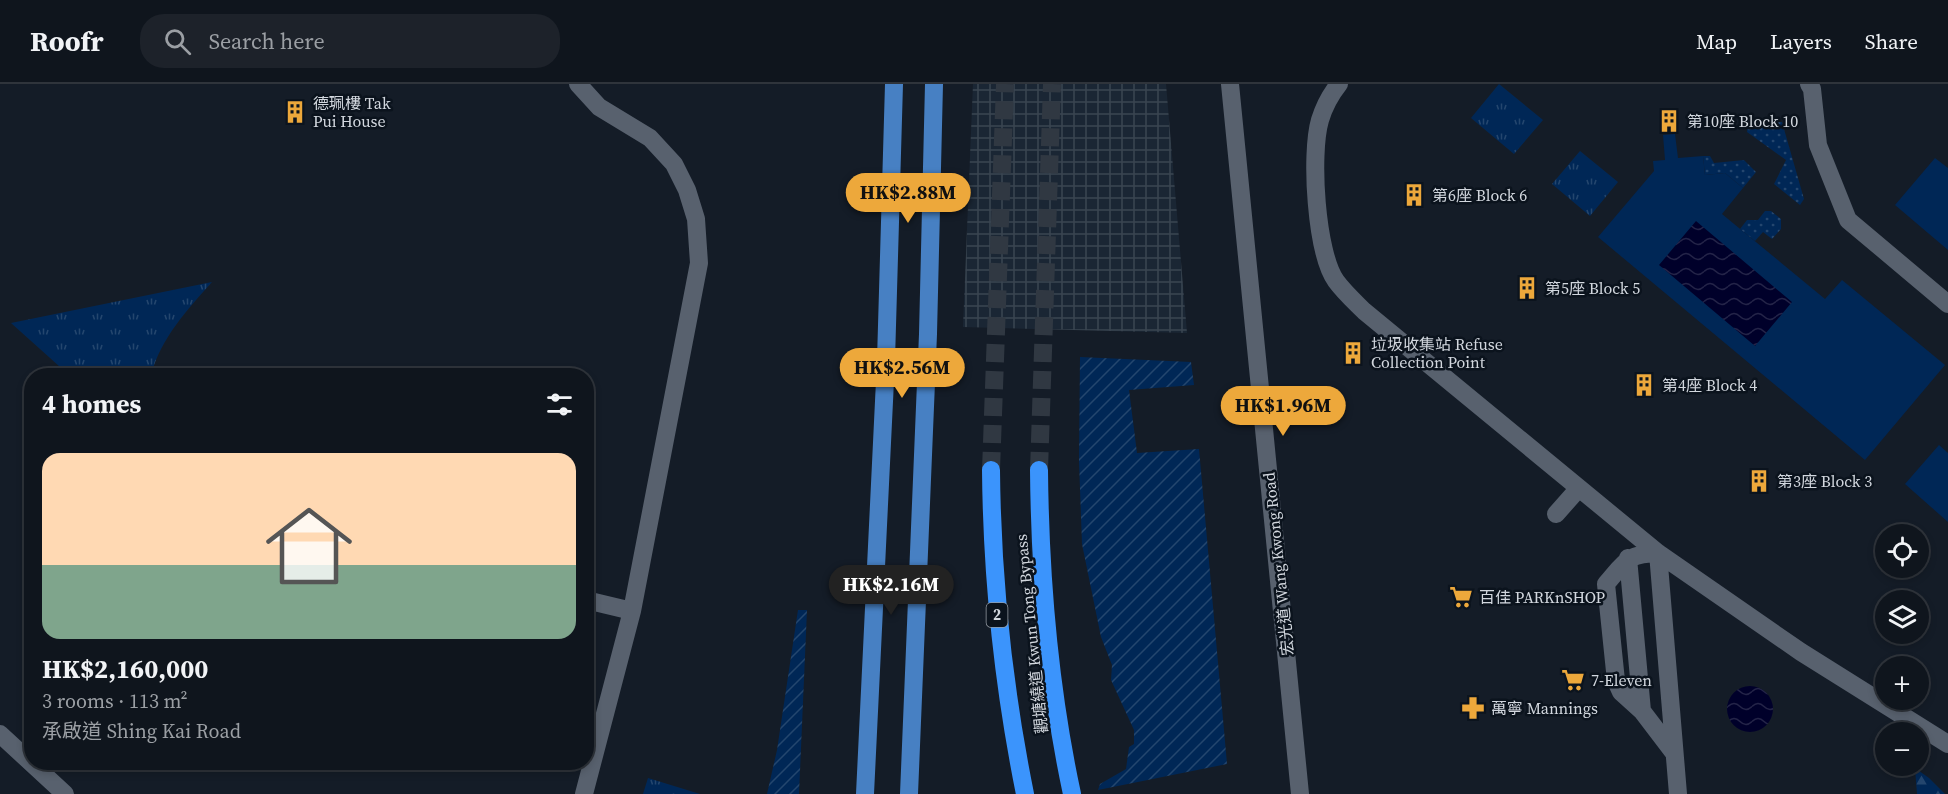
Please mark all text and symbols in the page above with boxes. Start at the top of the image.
search box [140,14,560,68]
text: Roofr [30,22,104,60]
icon: search [161,25,194,58]
text: Search here [209,26,325,56]
text: Map [1696,27,1737,56]
text: Layers [1770,27,1832,56]
text: Share [1865,27,1918,56]
place label: 德珮樓 Tak Pui House [313,92,391,132]
building icon: 德珮樓 Tak Pui House [282,99,308,125]
building icon: 第10座 Block 10 [1656,108,1682,134]
place label: 第10座 Block 10 [1687,110,1798,132]
pin: HK$2.88M [846,173,970,224]
text: HK$2.88M [860,178,956,206]
building icon: 第6座 Block 6 [1401,182,1427,208]
place label: 第6座 Block 6 [1432,184,1527,206]
building icon: 第5座 Block 5 [1514,275,1540,301]
place label: 第5座 Block 5 [1545,277,1640,299]
place label: 垃圾收集站 Refuse Collection Point [1371,333,1503,373]
building icon: 垃圾收集站 Refuse Collection Point [1340,340,1366,366]
pin: HK$2.56M [840,348,964,399]
text: HK$2.56M [854,353,950,381]
building icon: 第4座 Block 4 [1631,372,1657,398]
place label: 第4座 Block 4 [1662,374,1757,396]
text: 4 homes [42,386,141,422]
pin: HK$1.96M [1221,386,1345,437]
icon: filters [543,388,576,421]
text: HK$1.96M [1235,391,1331,419]
building icon: 第3座 Block 3 [1746,468,1772,494]
place label: 第3座 Block 3 [1777,470,1872,492]
street label: 宏光道 Wang Kwong Road [1257,471,1299,657]
icon: home [255,492,363,600]
map controls [1875,524,1929,776]
button: locate [1875,524,1929,578]
street label: 觀塘繞道 Kwun Tong Bypass [1010,533,1052,735]
pin: HK$2.16M [829,565,953,616]
text: HK$2.16M [843,570,939,598]
supermarket icon: 百佳 PARKnSHOP [1448,584,1474,610]
place label: 百佳 PARKnSHOP [1479,586,1606,608]
button: layers [1875,590,1929,644]
road number: 2 [986,603,1008,627]
text: HK$2,160,000 [42,651,208,687]
button: + [1875,656,1929,710]
supermarket icon: 7-Eleven [1560,667,1586,693]
place label: 7-Eleven [1591,669,1652,691]
text: 3 rooms · 113 m² [42,687,188,715]
pharmacy icon: 萬寧 Mannings [1460,695,1486,721]
place label: 萬寧 Mannings [1491,697,1598,719]
text: 承啟道 Shing Kai Road [42,717,241,745]
button: − [1875,722,1929,776]

